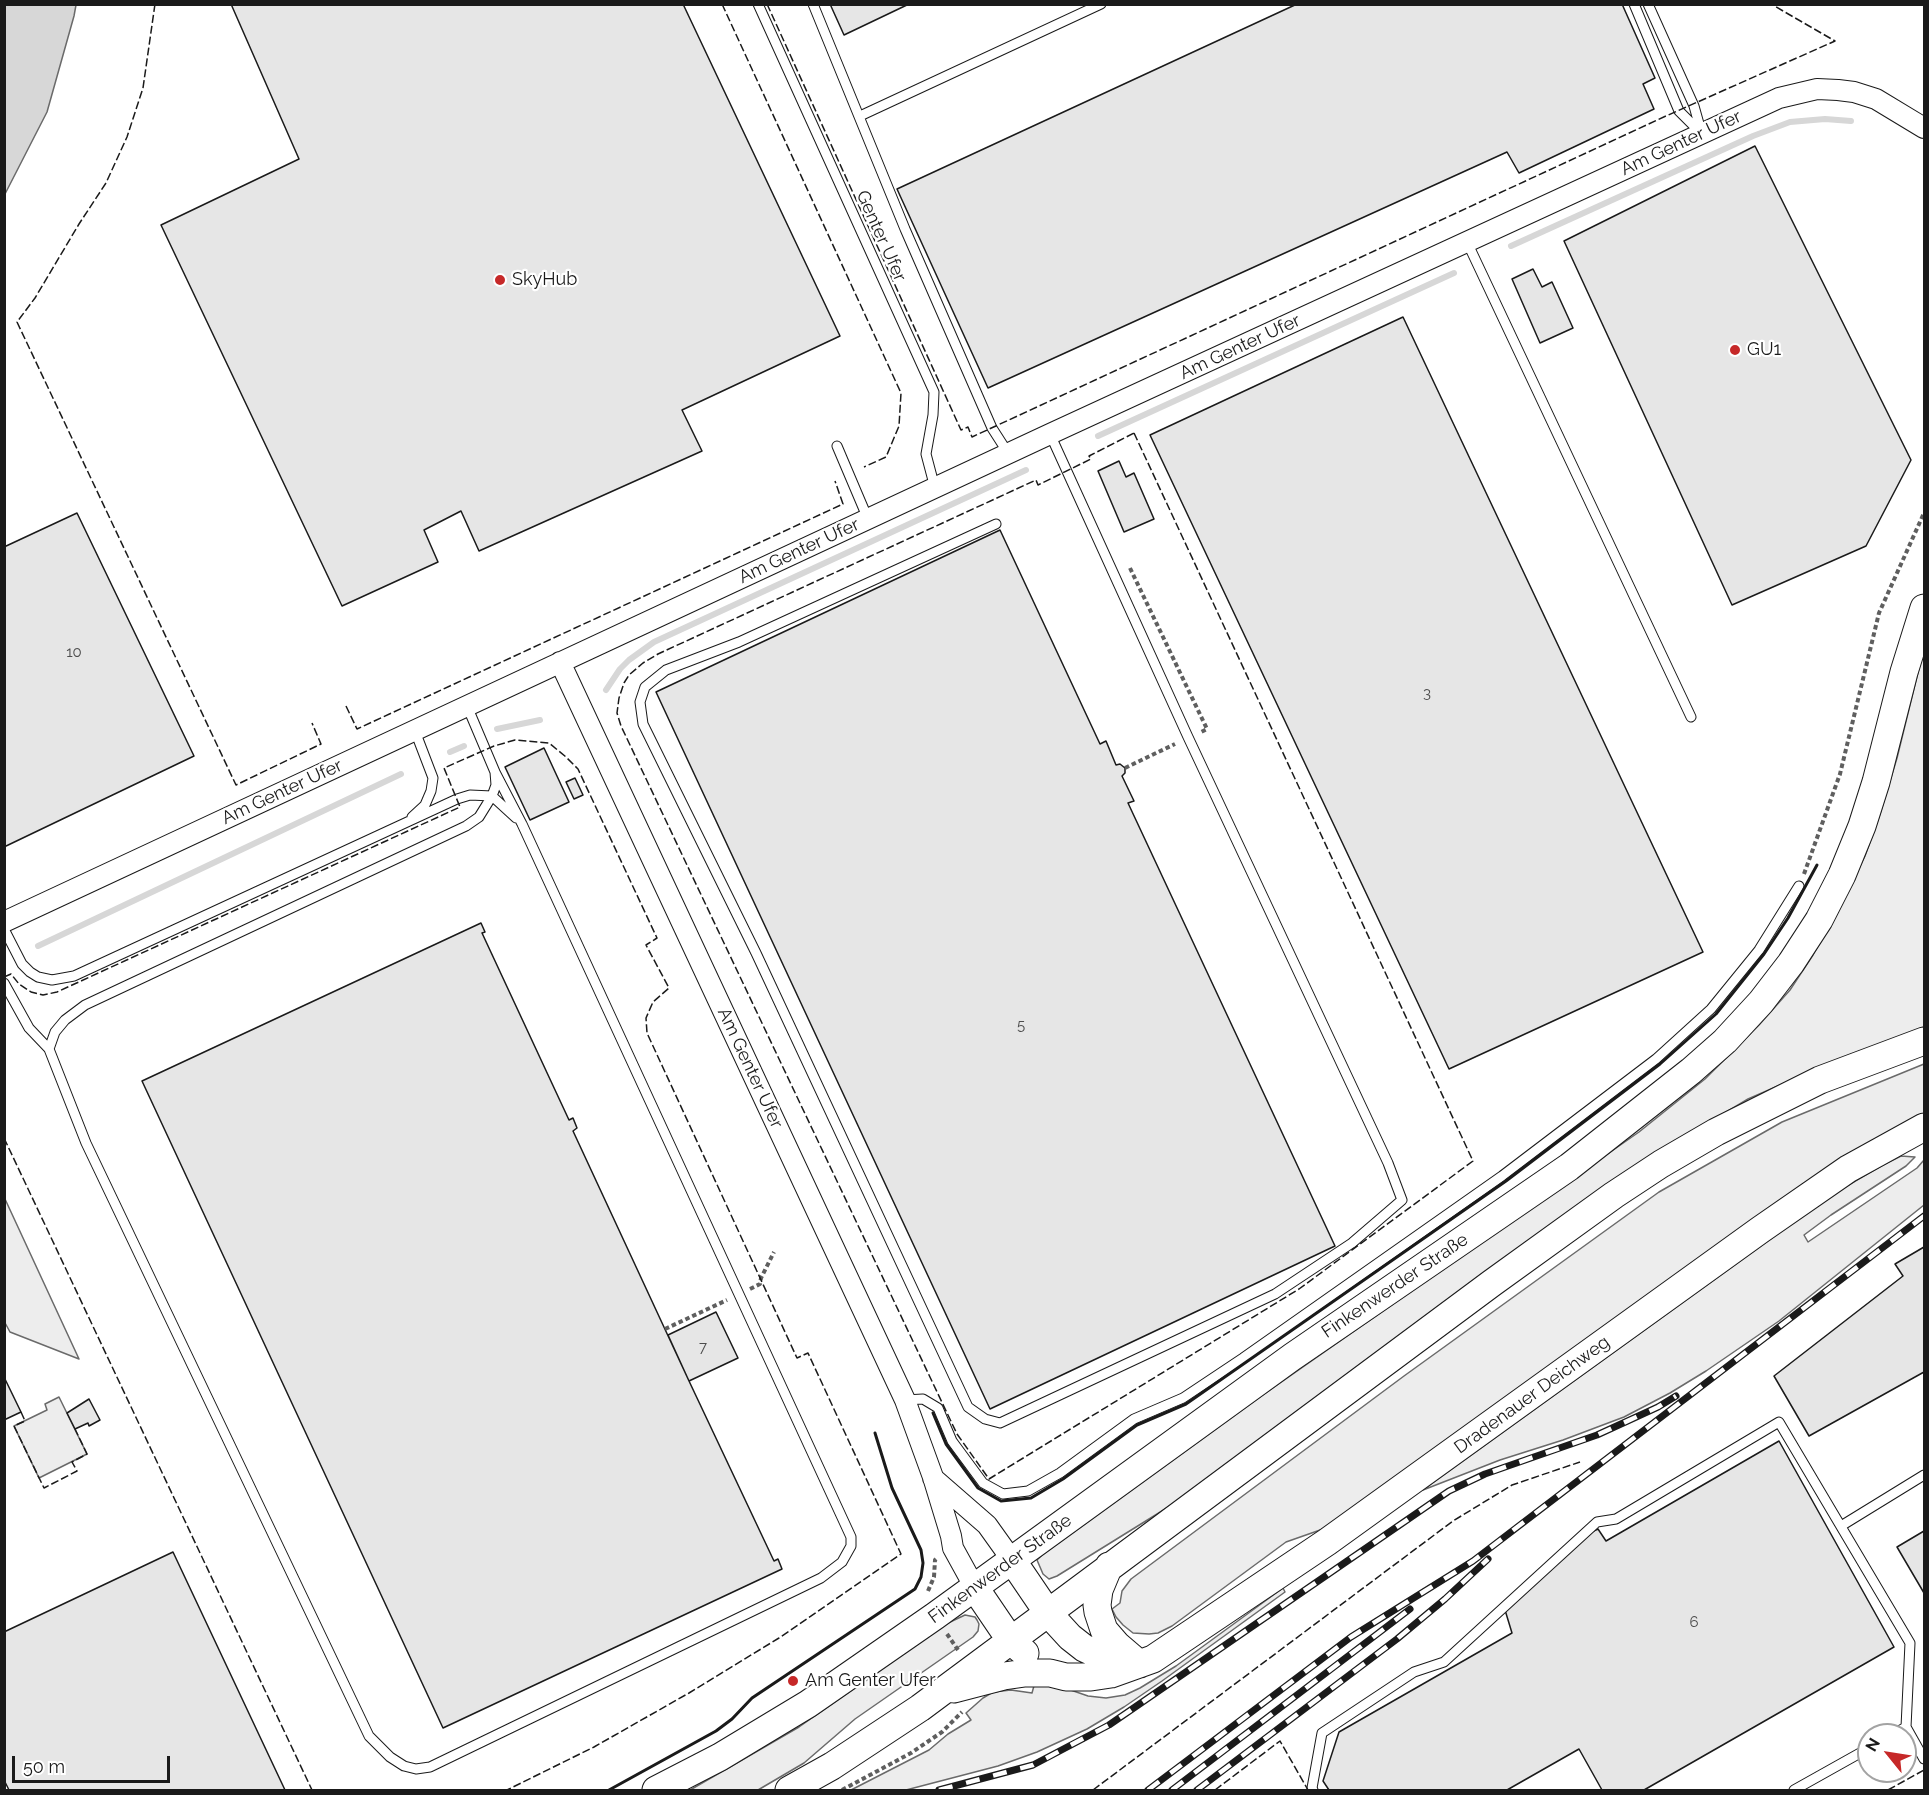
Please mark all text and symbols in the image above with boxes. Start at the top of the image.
street label: Am Genter Ufer [1617,106,1745,180]
street label: Genter Ufer [851,187,911,285]
place label: SkyHub [512,269,577,291]
marker: SkyHub [493,273,507,287]
street label: Am Genter Ufer [1176,310,1304,384]
place label: GU1 [1747,339,1781,361]
marker: GU1 [1728,343,1742,357]
street label: Am Genter Ufer [735,514,863,588]
house number: 10 [66,643,82,661]
house number: 3 [1423,684,1431,702]
street label: Am Genter Ufer [218,755,346,829]
street label: Am Genter Ufer [713,1004,787,1132]
house number: 5 [1017,1016,1025,1034]
street label: Finkenwerder Straße [1318,1229,1472,1343]
street label: Dradenauer Deichweg [1450,1331,1614,1459]
house number: 7 [699,1338,707,1356]
street label: Finkenwerder Straße [924,1510,1076,1628]
house number: 6 [1689,1613,1699,1631]
place label: Am Genter Ufer [805,1670,936,1692]
marker: Am Genter Ufer [786,1674,800,1688]
north arrow [1857,1723,1917,1783]
text: N [1861,1735,1884,1755]
scale bar [15,1744,172,1782]
text: 50 m [23,1756,65,1777]

